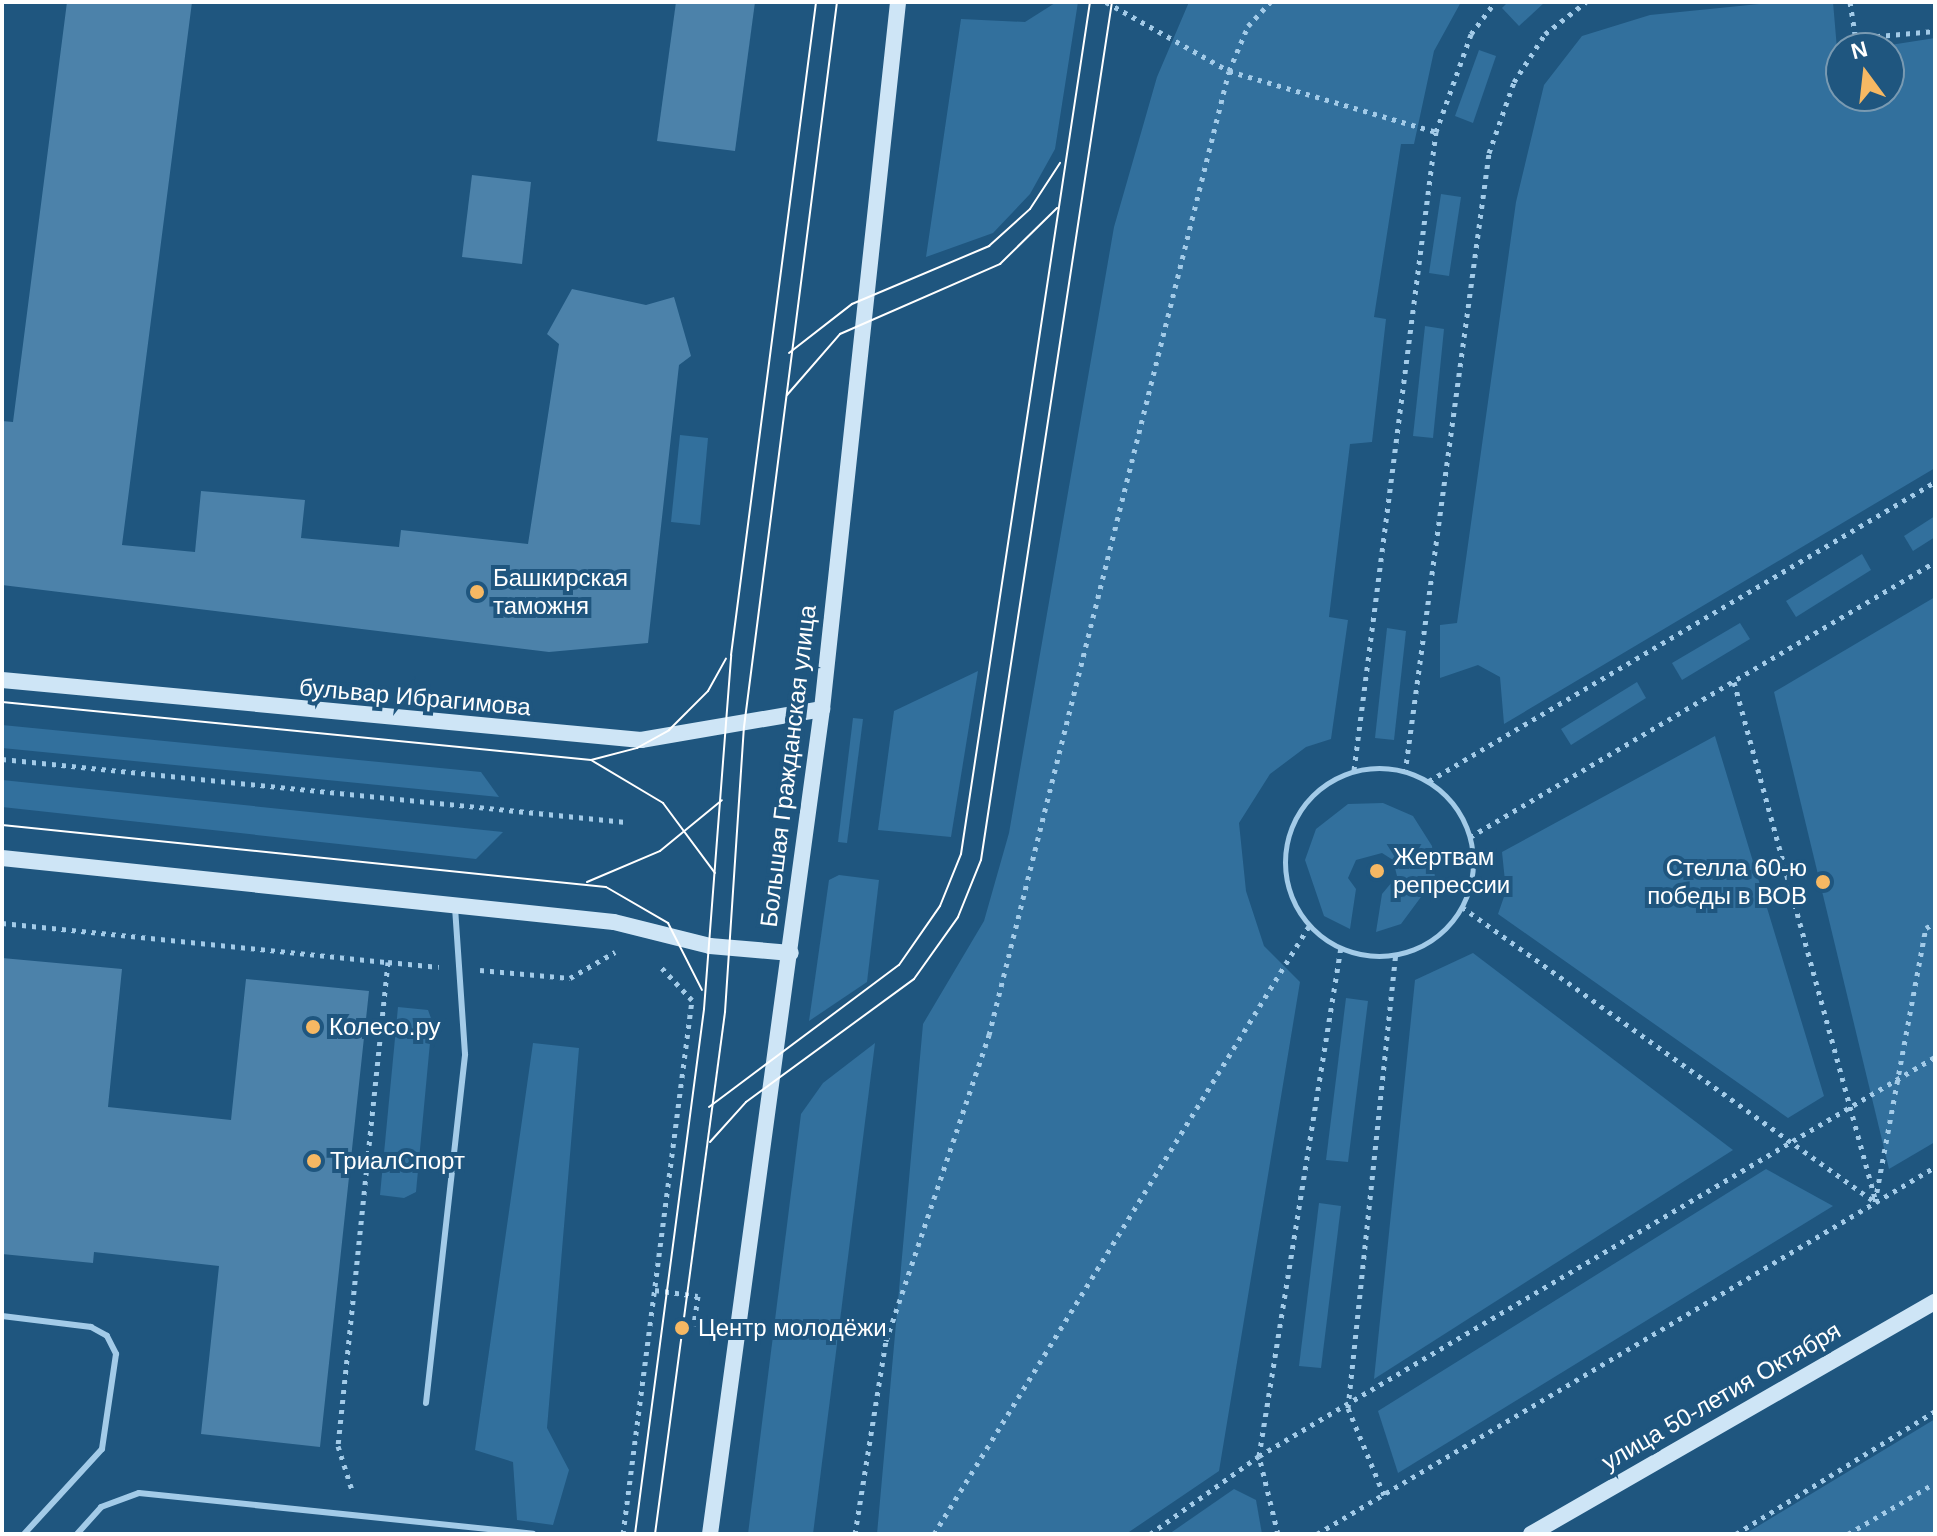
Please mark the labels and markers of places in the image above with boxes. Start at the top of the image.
place label: Башкирская таможня [493,564,628,620]
marker: Башкирская таможня [468,583,486,601]
place label: Жертвам репрессии [1393,843,1510,899]
place label: Стелла 60-ю победы в ВОВ [1647,854,1807,910]
marker: Жертвам репрессии [1368,862,1386,880]
marker: Стелла 60-ю победы в ВОВ [1814,873,1832,891]
place label: Колесо.ру [329,1013,441,1041]
marker: Колесо.ру [304,1018,322,1036]
place label: ТриалСпорт [330,1147,465,1175]
marker: ТриалСпорт [305,1152,323,1170]
place label: Центр молодёжи [698,1314,887,1342]
marker: Центр молодёжи [673,1319,691,1337]

